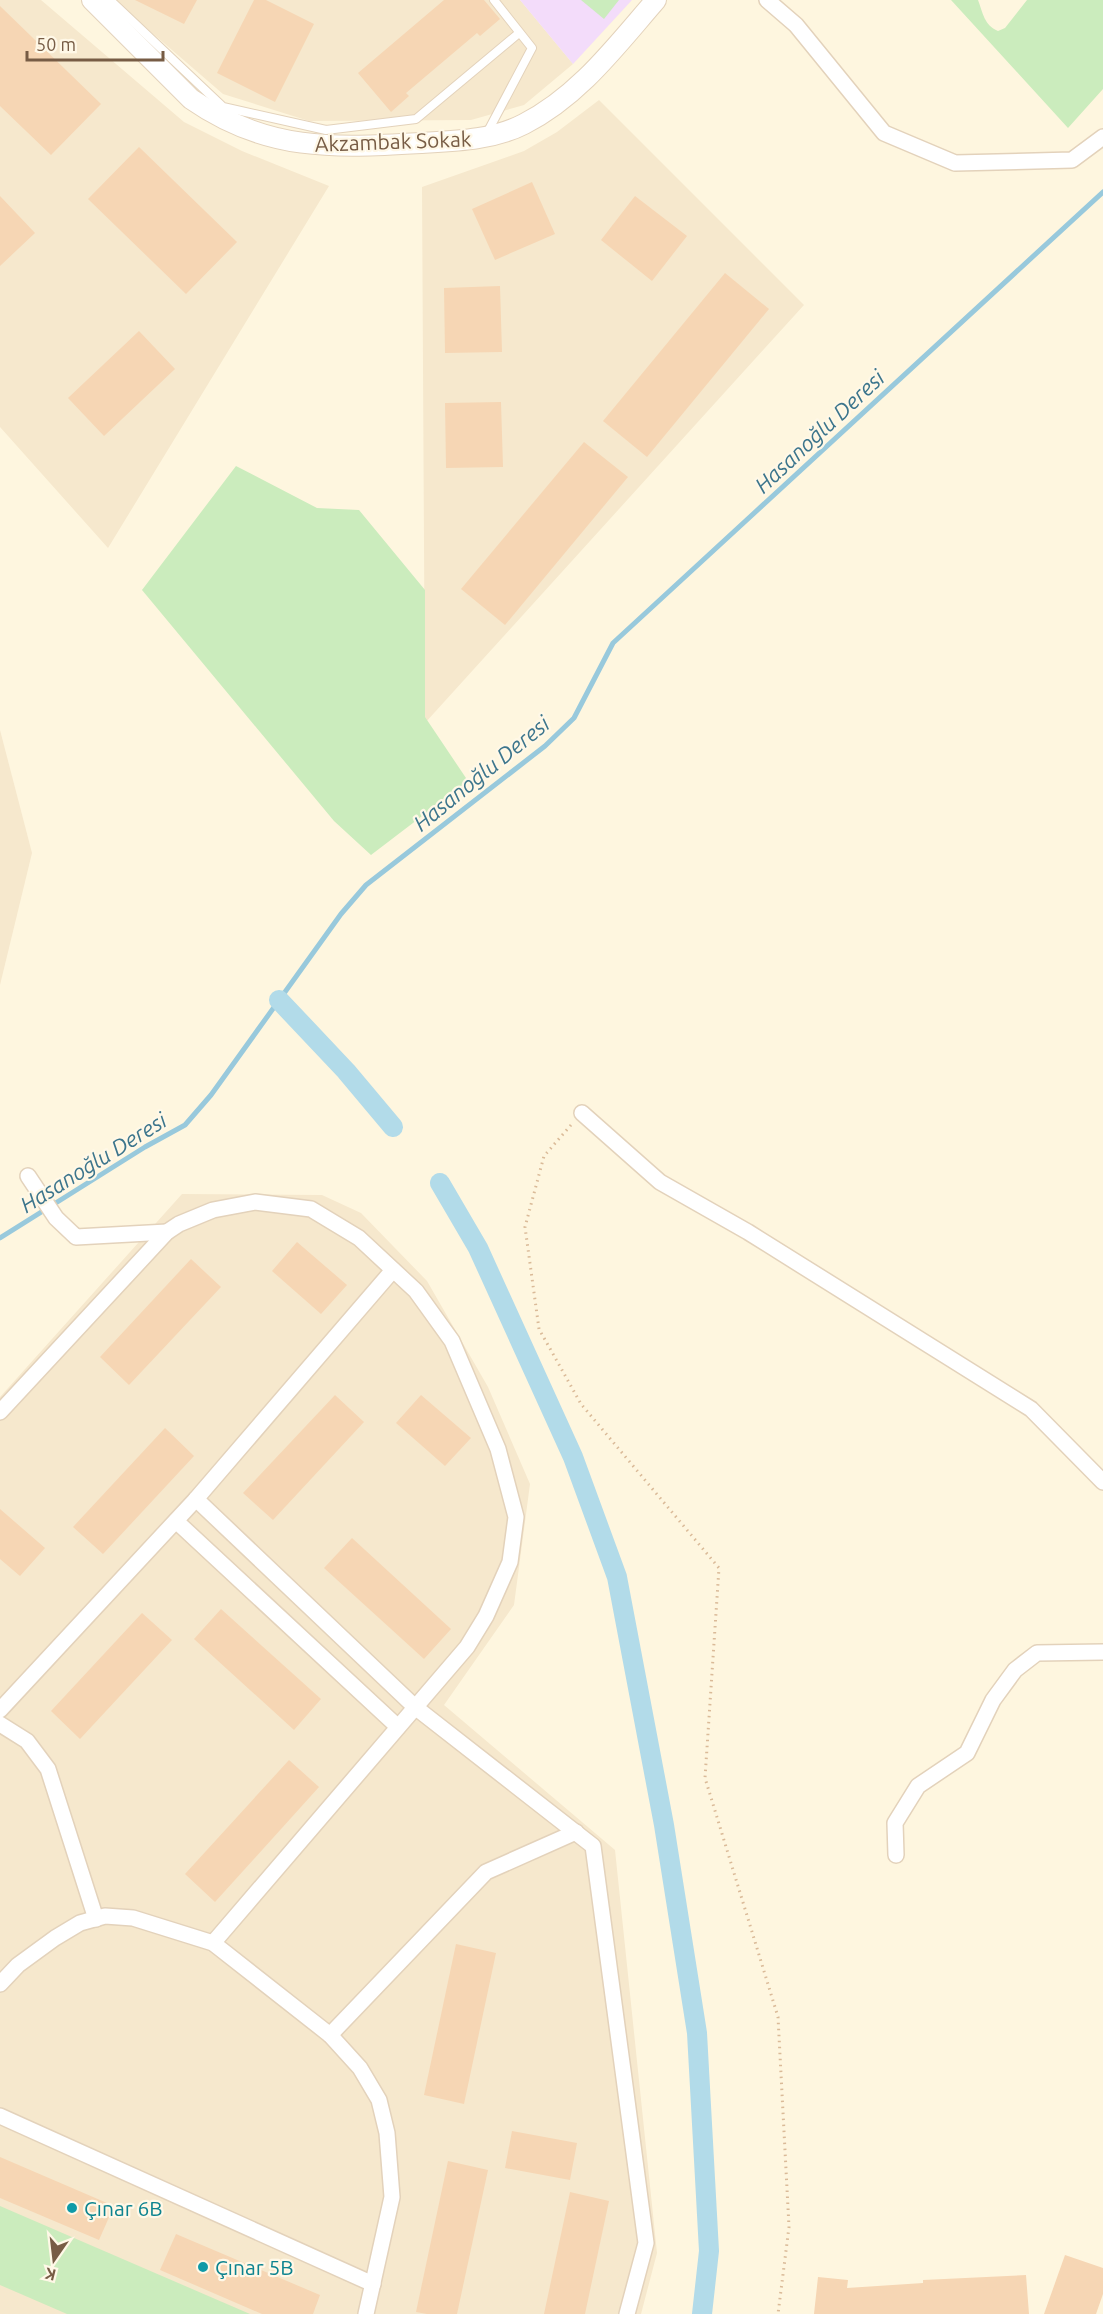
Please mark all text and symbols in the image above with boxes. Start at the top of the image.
scale bar [27,24,164,62]
text: 50 m [36,34,76,54]
street label: Akzambak Sokak [314,126,472,156]
water label: Hasanoğlu Deresi [749,364,890,497]
water label: Hasanoğlu Deresi [408,710,555,836]
water label: Hasanoğlu Deresi [15,1106,172,1217]
place label: Çınar 6B [84,2196,163,2220]
marker: Çınar 6B [65,2201,79,2215]
north arrow [24,2230,84,2290]
place label: Çınar 5B [215,2255,294,2279]
marker: Çınar 5B [196,2260,210,2274]
text: K [43,2264,58,2285]

